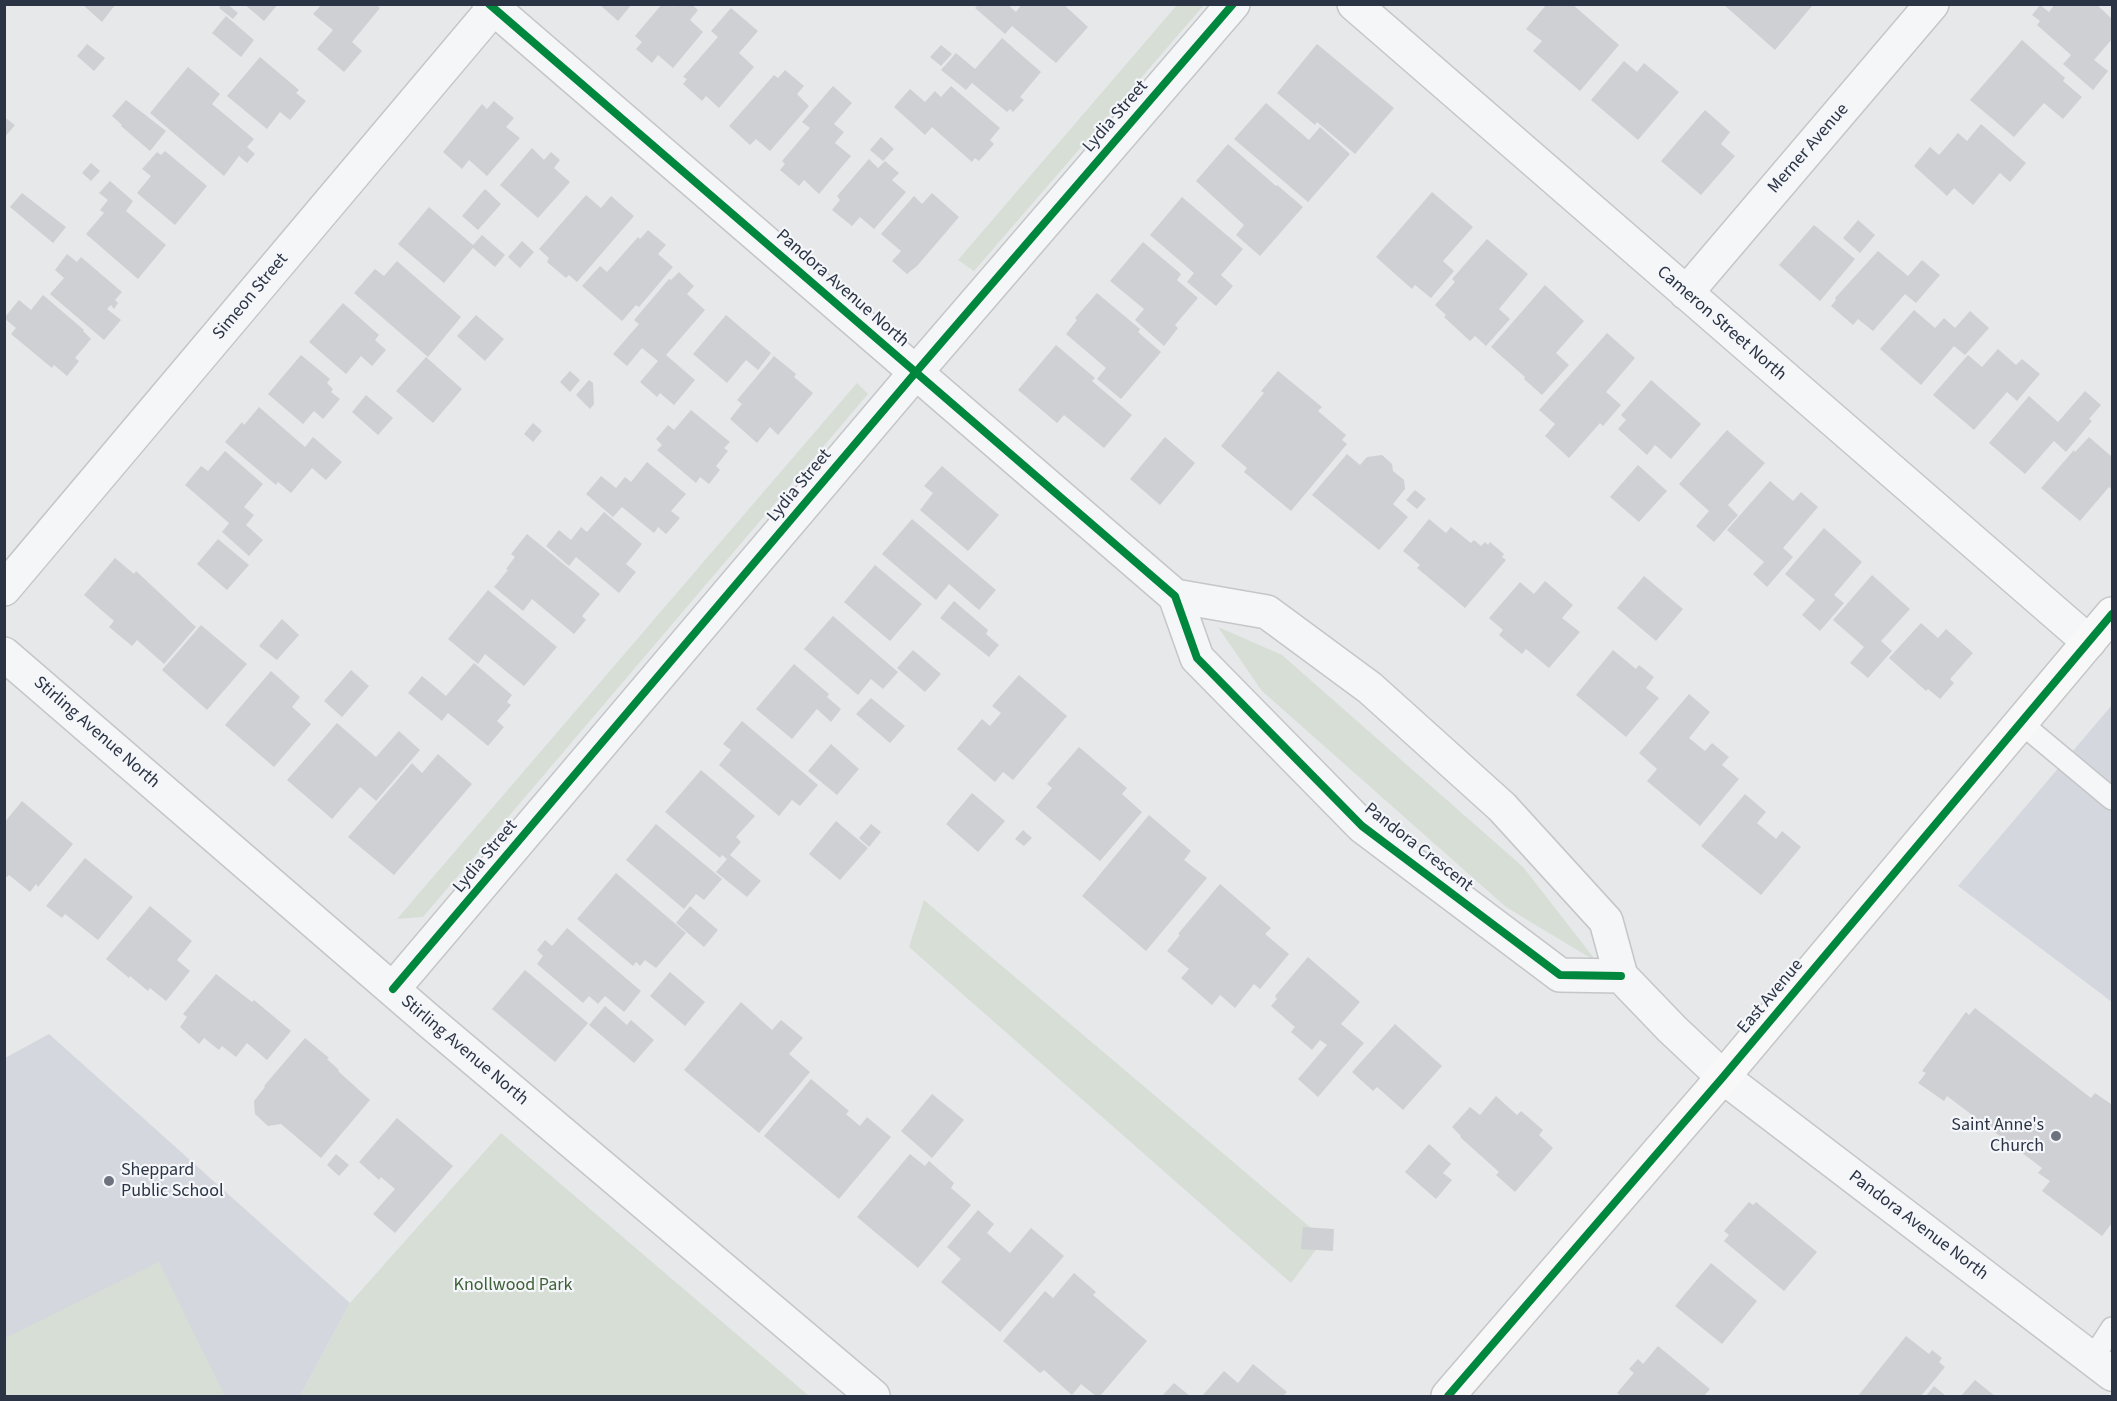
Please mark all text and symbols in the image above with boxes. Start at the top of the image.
street label: Lydia Street [1079,76,1153,158]
street label: Merner Avenue [1764,100,1854,198]
street label: Pandora Avenue North [771,225,913,353]
street label: Simeon Street [209,249,293,345]
street label: Cameron Street North [1652,262,1790,386]
street label: Lydia Street [763,445,837,527]
street label: Stirling Avenue North [29,672,163,794]
street label: Pandora Crescent [1359,799,1477,897]
street label: Lydia Street [449,816,523,898]
street label: East Avenue [1734,955,1808,1039]
street label: Stirling Avenue North [396,991,532,1111]
place label: Saint Anne's Church [1951,1115,2044,1158]
marker: Saint Anne's Church [2049,1129,2063,1143]
place label: Sheppard Public School [121,1160,223,1202]
street label: Pandora Avenue North [1844,1166,1992,1286]
marker: Sheppard Public School [102,1174,116,1188]
park label: Knollwood Park [454,1275,572,1297]

